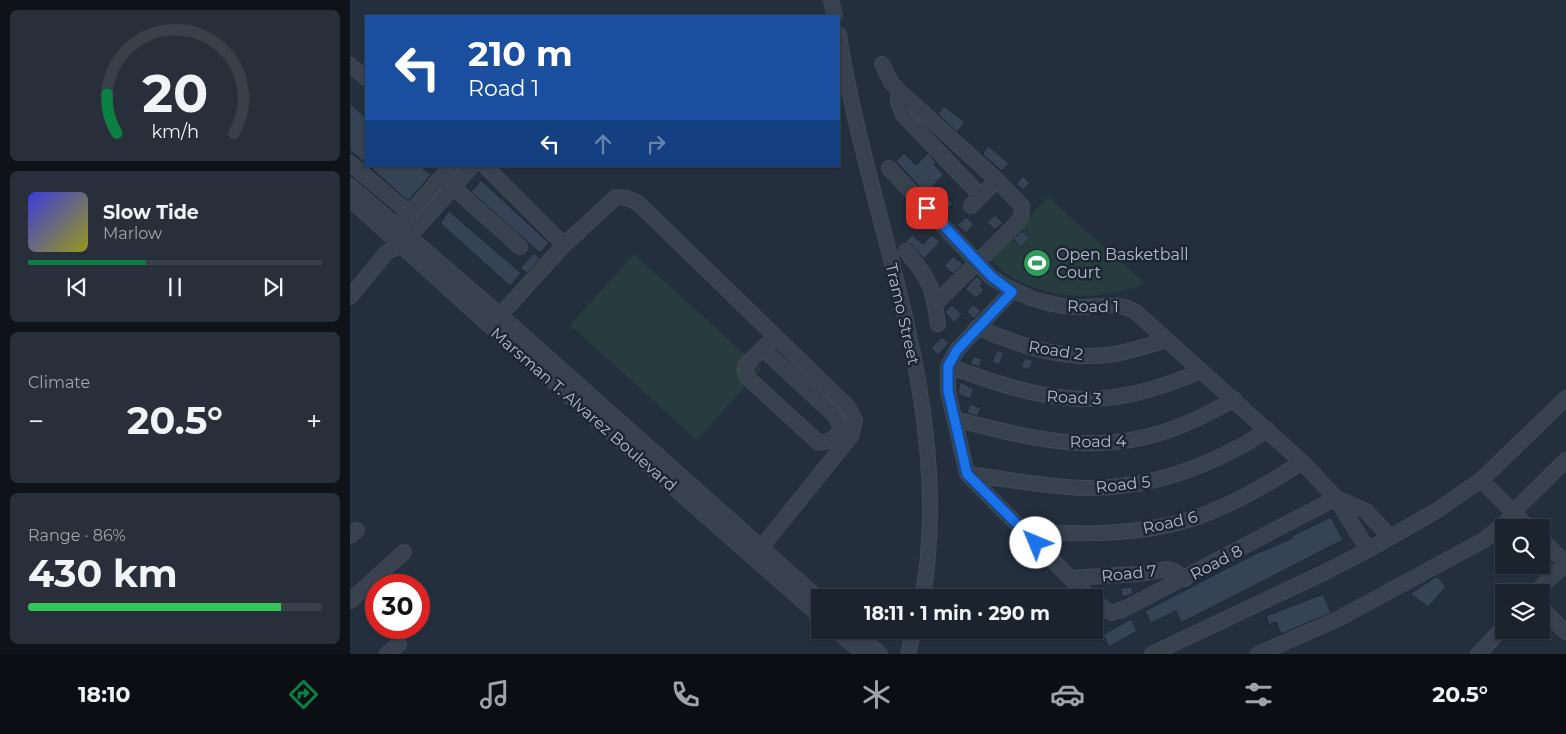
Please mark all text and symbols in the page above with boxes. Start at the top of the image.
text: 210 m [468,32,573,75]
icon: left [385,35,450,100]
text: 20 [142,62,208,125]
text: Road 1 [468,75,539,102]
text: km/h [151,121,199,142]
icon: left [536,130,564,158]
icon: ahead [589,130,617,158]
icon: right [642,130,670,158]
pin [906,187,948,229]
icon: arrive [913,194,941,222]
text: Slow Tide [103,201,199,224]
text: Marlow [103,224,162,243]
place label: Open Basketball Court [1056,245,1189,282]
sports icon: Open Basketball Court [1022,248,1052,278]
street label: Tramo Street [882,261,924,367]
icon: previous [63,273,91,301]
icon: pause [161,273,189,301]
icon: next [259,273,287,301]
street label: Road 1 [1067,297,1119,316]
street label: Marsman T. Alvarez Boulevard [487,324,680,495]
street label: Road 2 [1027,337,1085,364]
text: Climate [28,373,90,392]
street label: Road 3 [1046,387,1102,408]
text: 20.5° [127,397,223,444]
text: − [28,404,44,438]
text: + [306,404,322,438]
street label: Road 4 [1070,432,1127,451]
street label: Road 5 [1095,472,1151,497]
street label: Road 6 [1141,507,1200,538]
position arrow [1009,516,1061,568]
map controls [1495,519,1550,639]
button: search [1495,519,1550,574]
text: Range · 86% [28,526,126,545]
street label: Road 8 [1187,541,1246,584]
text: 430 km [28,550,178,597]
street label: Road 7 [1100,561,1158,586]
speed limit sign: 30 [365,574,430,639]
button: layers [1495,584,1550,639]
text: 18:11 · 1 min · 290 m [864,602,1050,625]
icon: directions [286,677,321,712]
icon: music [477,677,512,712]
icon: phone [668,677,703,712]
icon: climate [859,677,894,712]
icon: car [1050,677,1085,712]
icon: filters [1241,677,1276,712]
text: 18:10 [78,681,130,708]
text: 20.5° [1432,681,1488,708]

